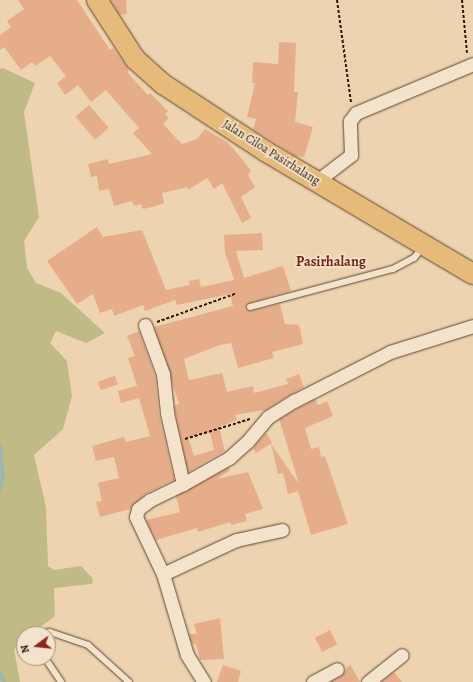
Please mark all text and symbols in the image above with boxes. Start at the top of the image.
street label: Jalan Ciloa Pasirhalang [220,117,322,189]
district label: Pasirhalang [296,254,366,270]
north arrow [16,626,56,666]
text: N [17,643,33,655]

